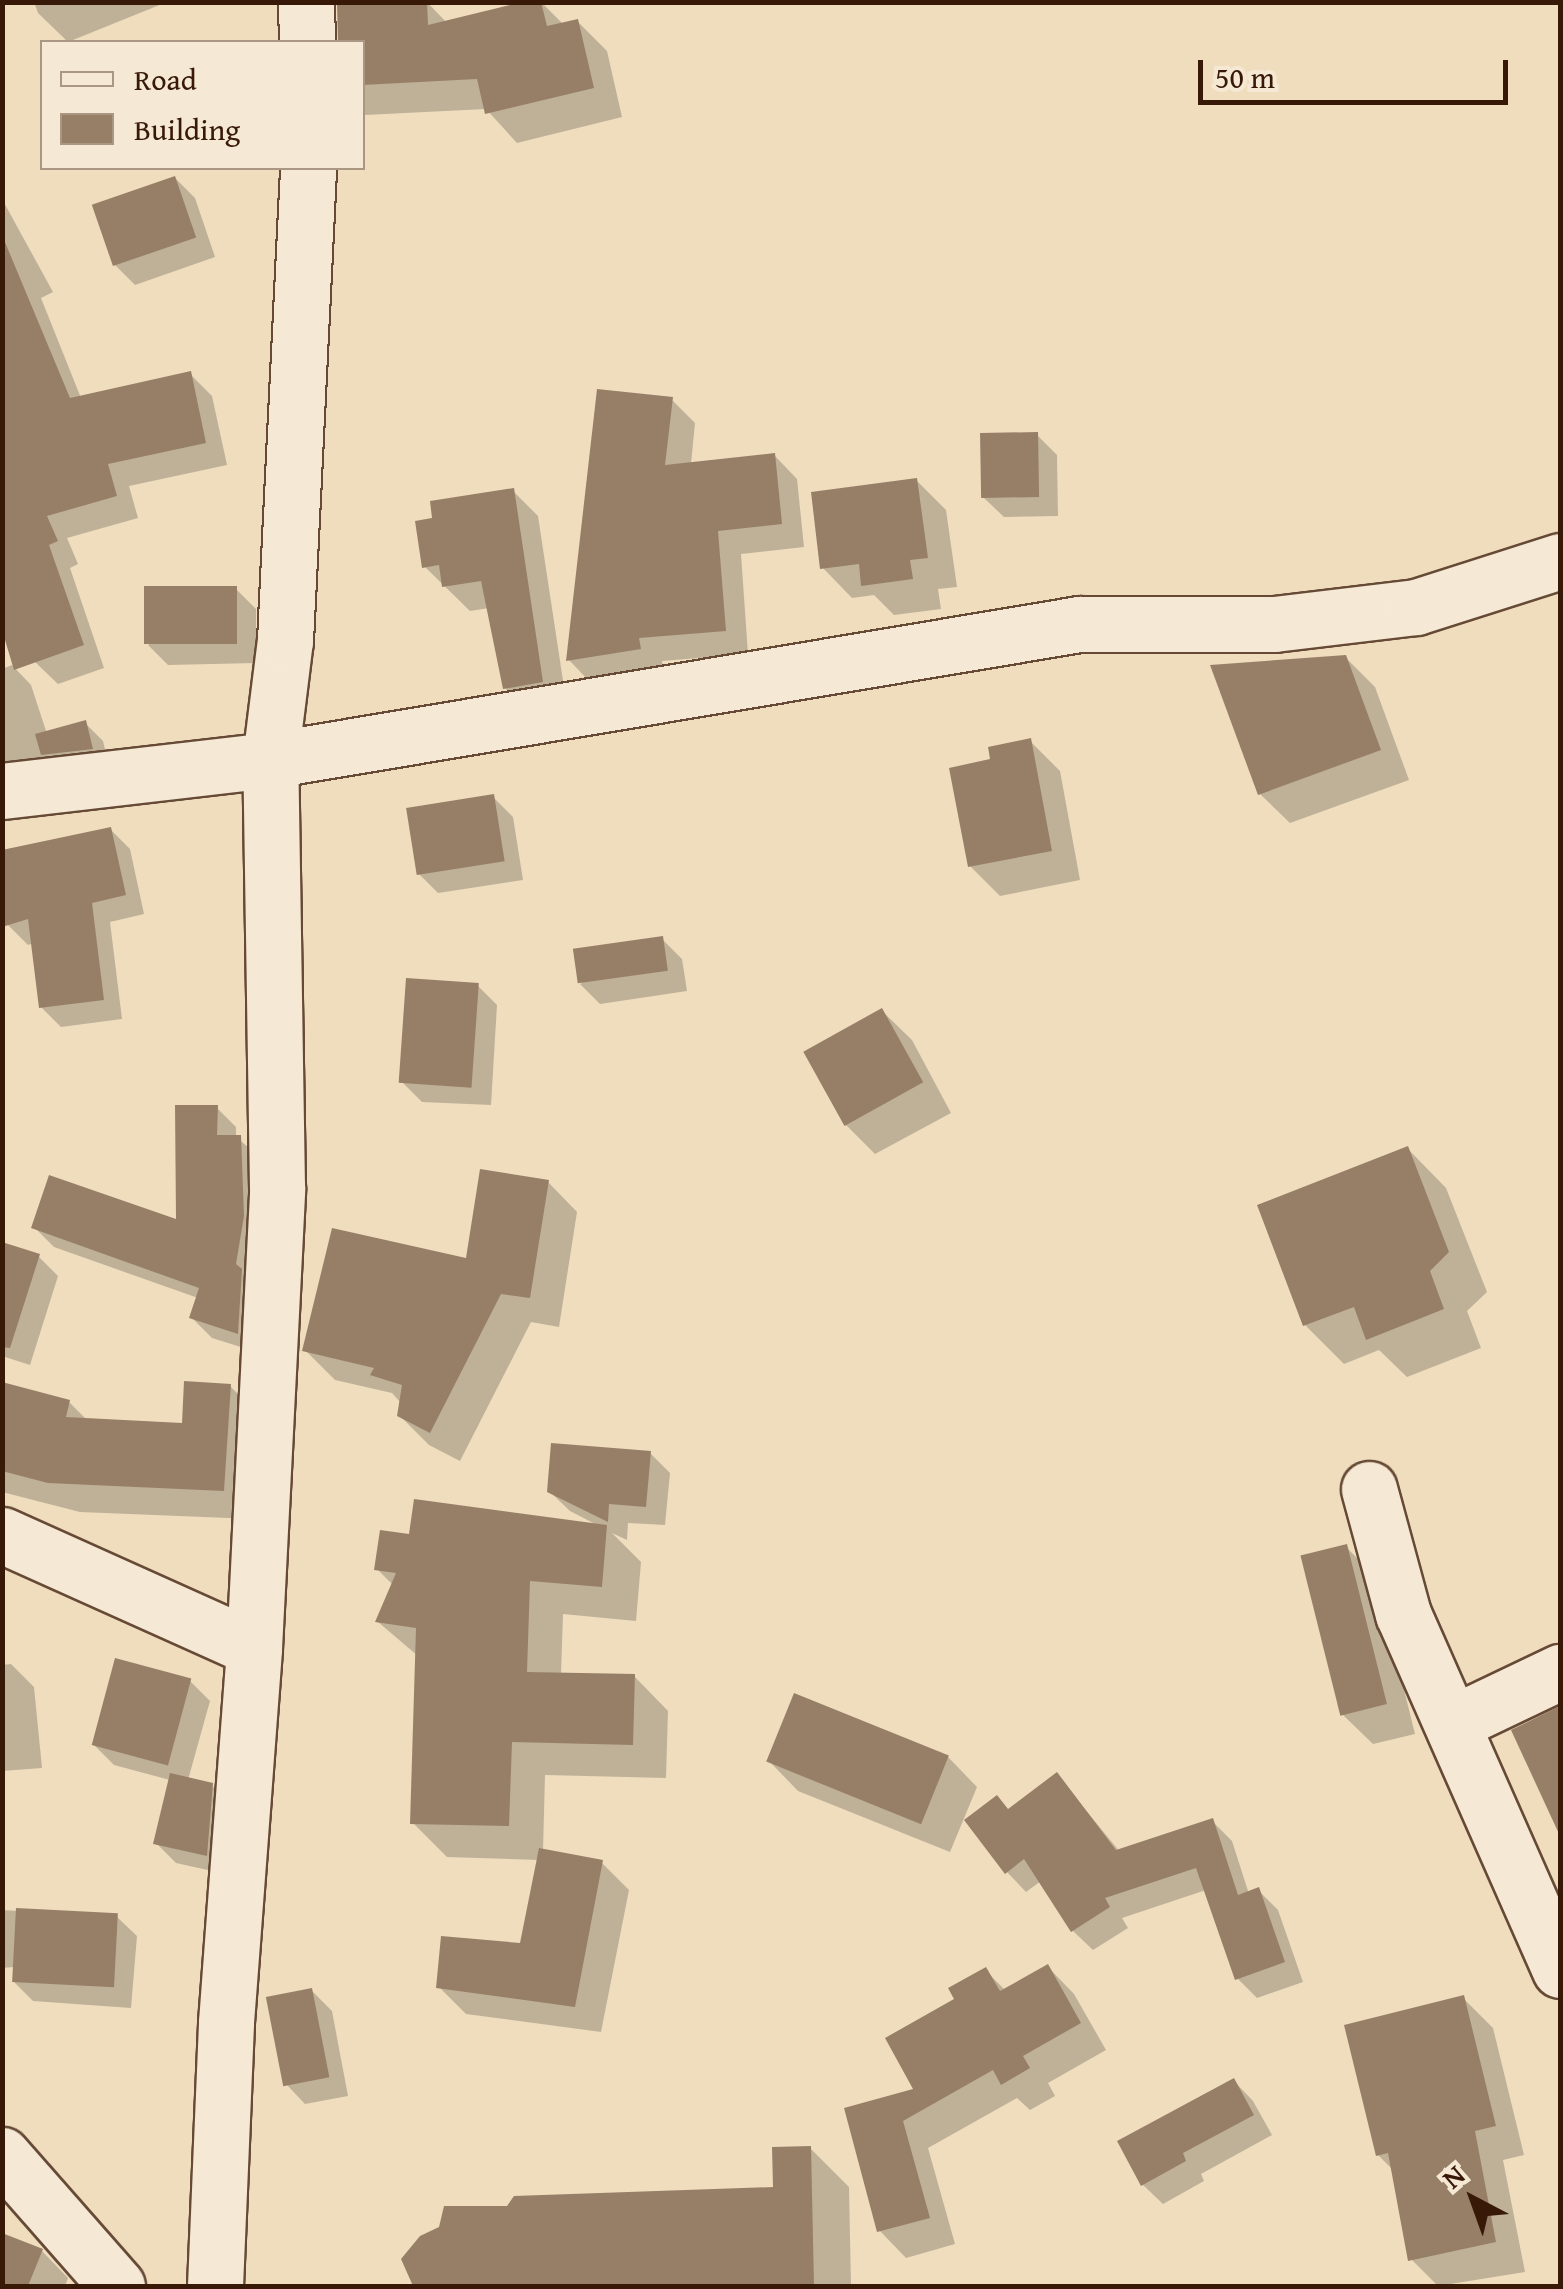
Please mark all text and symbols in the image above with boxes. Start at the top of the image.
legend [40,40,365,170]
scale bar [1203,40,1513,102]
text: 50 m [1215,55,1275,99]
text: Road [134,57,197,101]
text: Building [134,107,240,151]
north arrow [1423,2149,1523,2249]
text: N [1432,2154,1474,2198]

